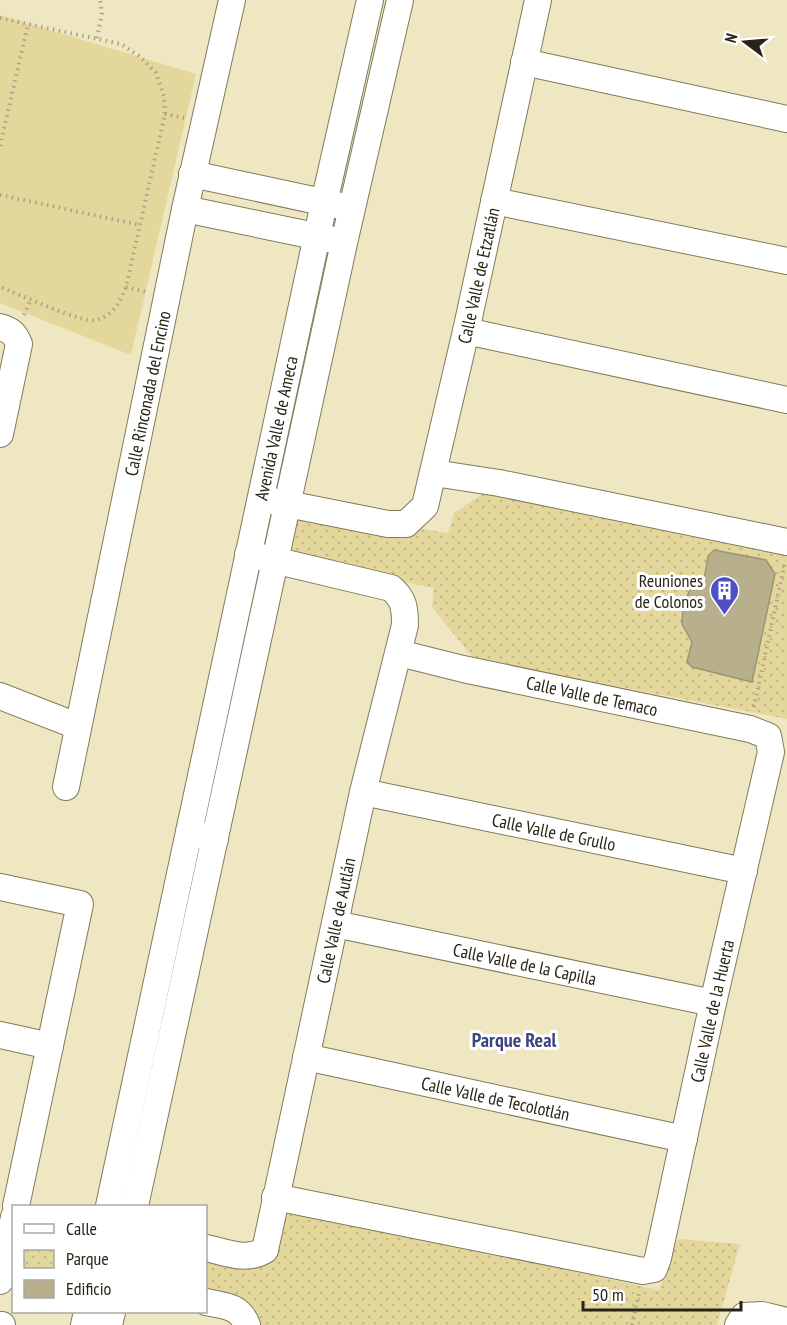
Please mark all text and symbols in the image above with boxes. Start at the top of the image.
north arrow [715,12,775,72]
text: N [720,31,741,45]
street label: Calle Valle de Etzatlán [452,205,504,346]
street label: Calle Rinconada del Encino [119,308,175,478]
street label: Avenida Valle de Ameca [249,354,302,502]
place label: Reuniones de Colonos [635,569,703,613]
building icon: Reuniones de Colonos [708,574,740,616]
street label: Calle Valle de Temaco [524,671,660,721]
street label: Calle Valle de Grullo [490,808,618,856]
street label: Calle Valle de Autlán [311,855,360,985]
street label: Calle Valle de la Huerta [685,937,739,1085]
street label: Calle Valle de la Capilla [451,938,599,990]
district label: Parque Real [472,1027,556,1053]
street label: Calle Valle de Tecolotlán [419,1071,572,1125]
legend [12,1205,207,1313]
text: Calle [66,1217,97,1240]
text: Parque [66,1247,109,1270]
scale bar [583,1274,740,1312]
text: Edificio [66,1277,112,1300]
text: 50 m [592,1283,624,1306]

